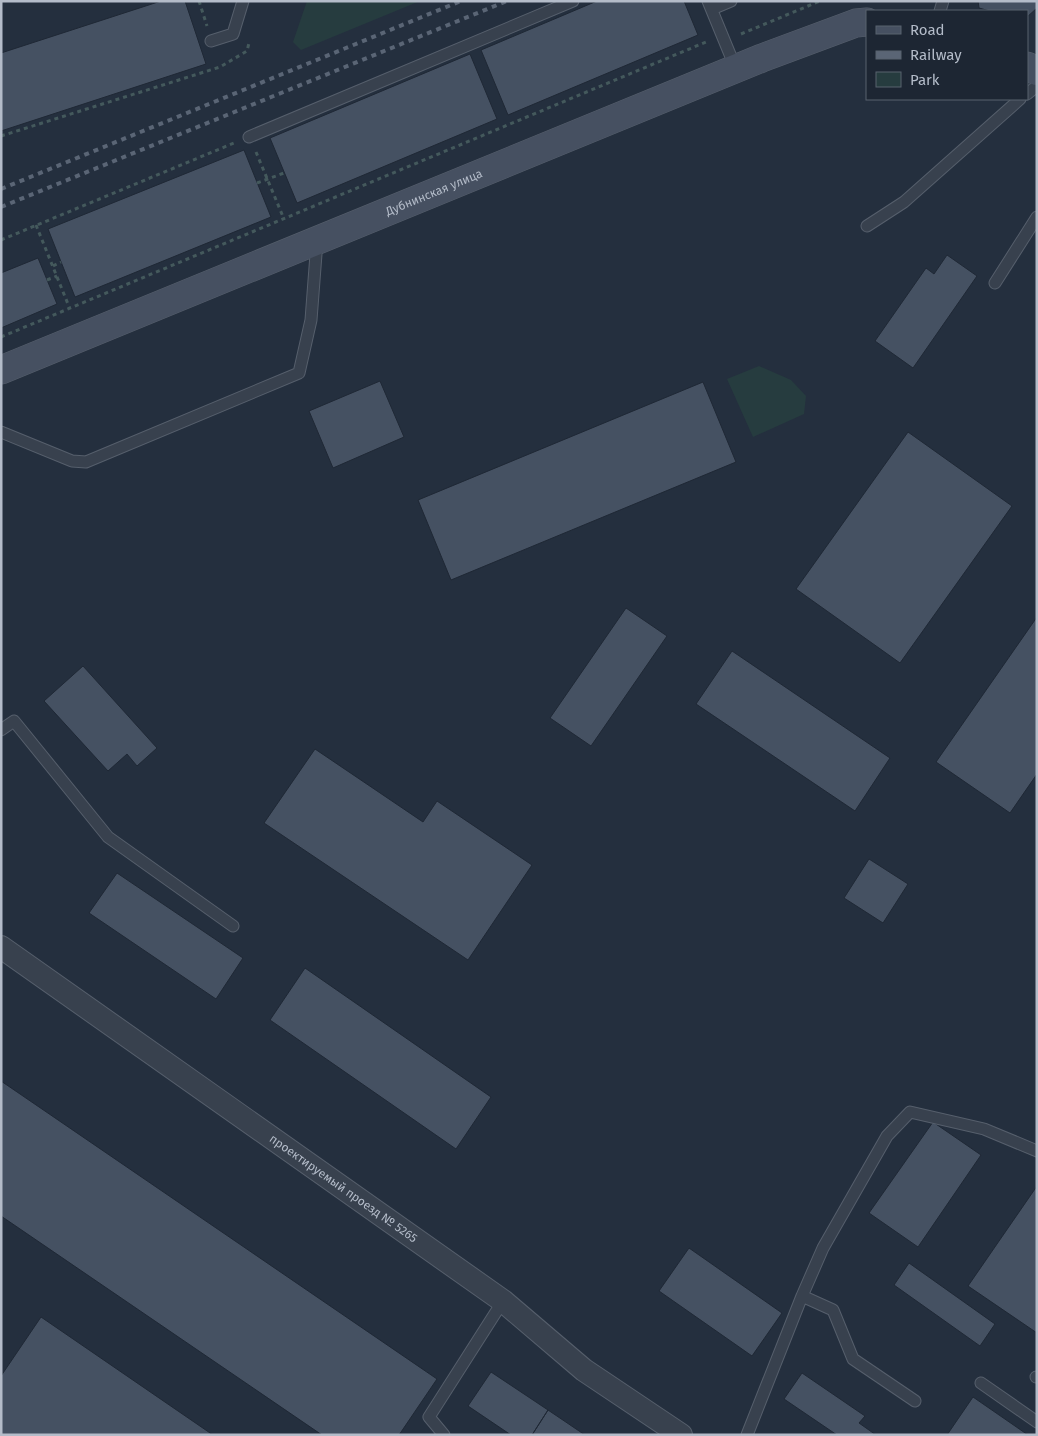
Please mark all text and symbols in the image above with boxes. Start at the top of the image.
legend [866,10,1028,100]
text: Road [910,21,945,39]
text: Railway [910,46,962,64]
text: Park [910,71,940,89]
street label: Дубнинская улица [383,166,484,219]
street label: проектируемый проезд № 5265 [267,1132,420,1245]

